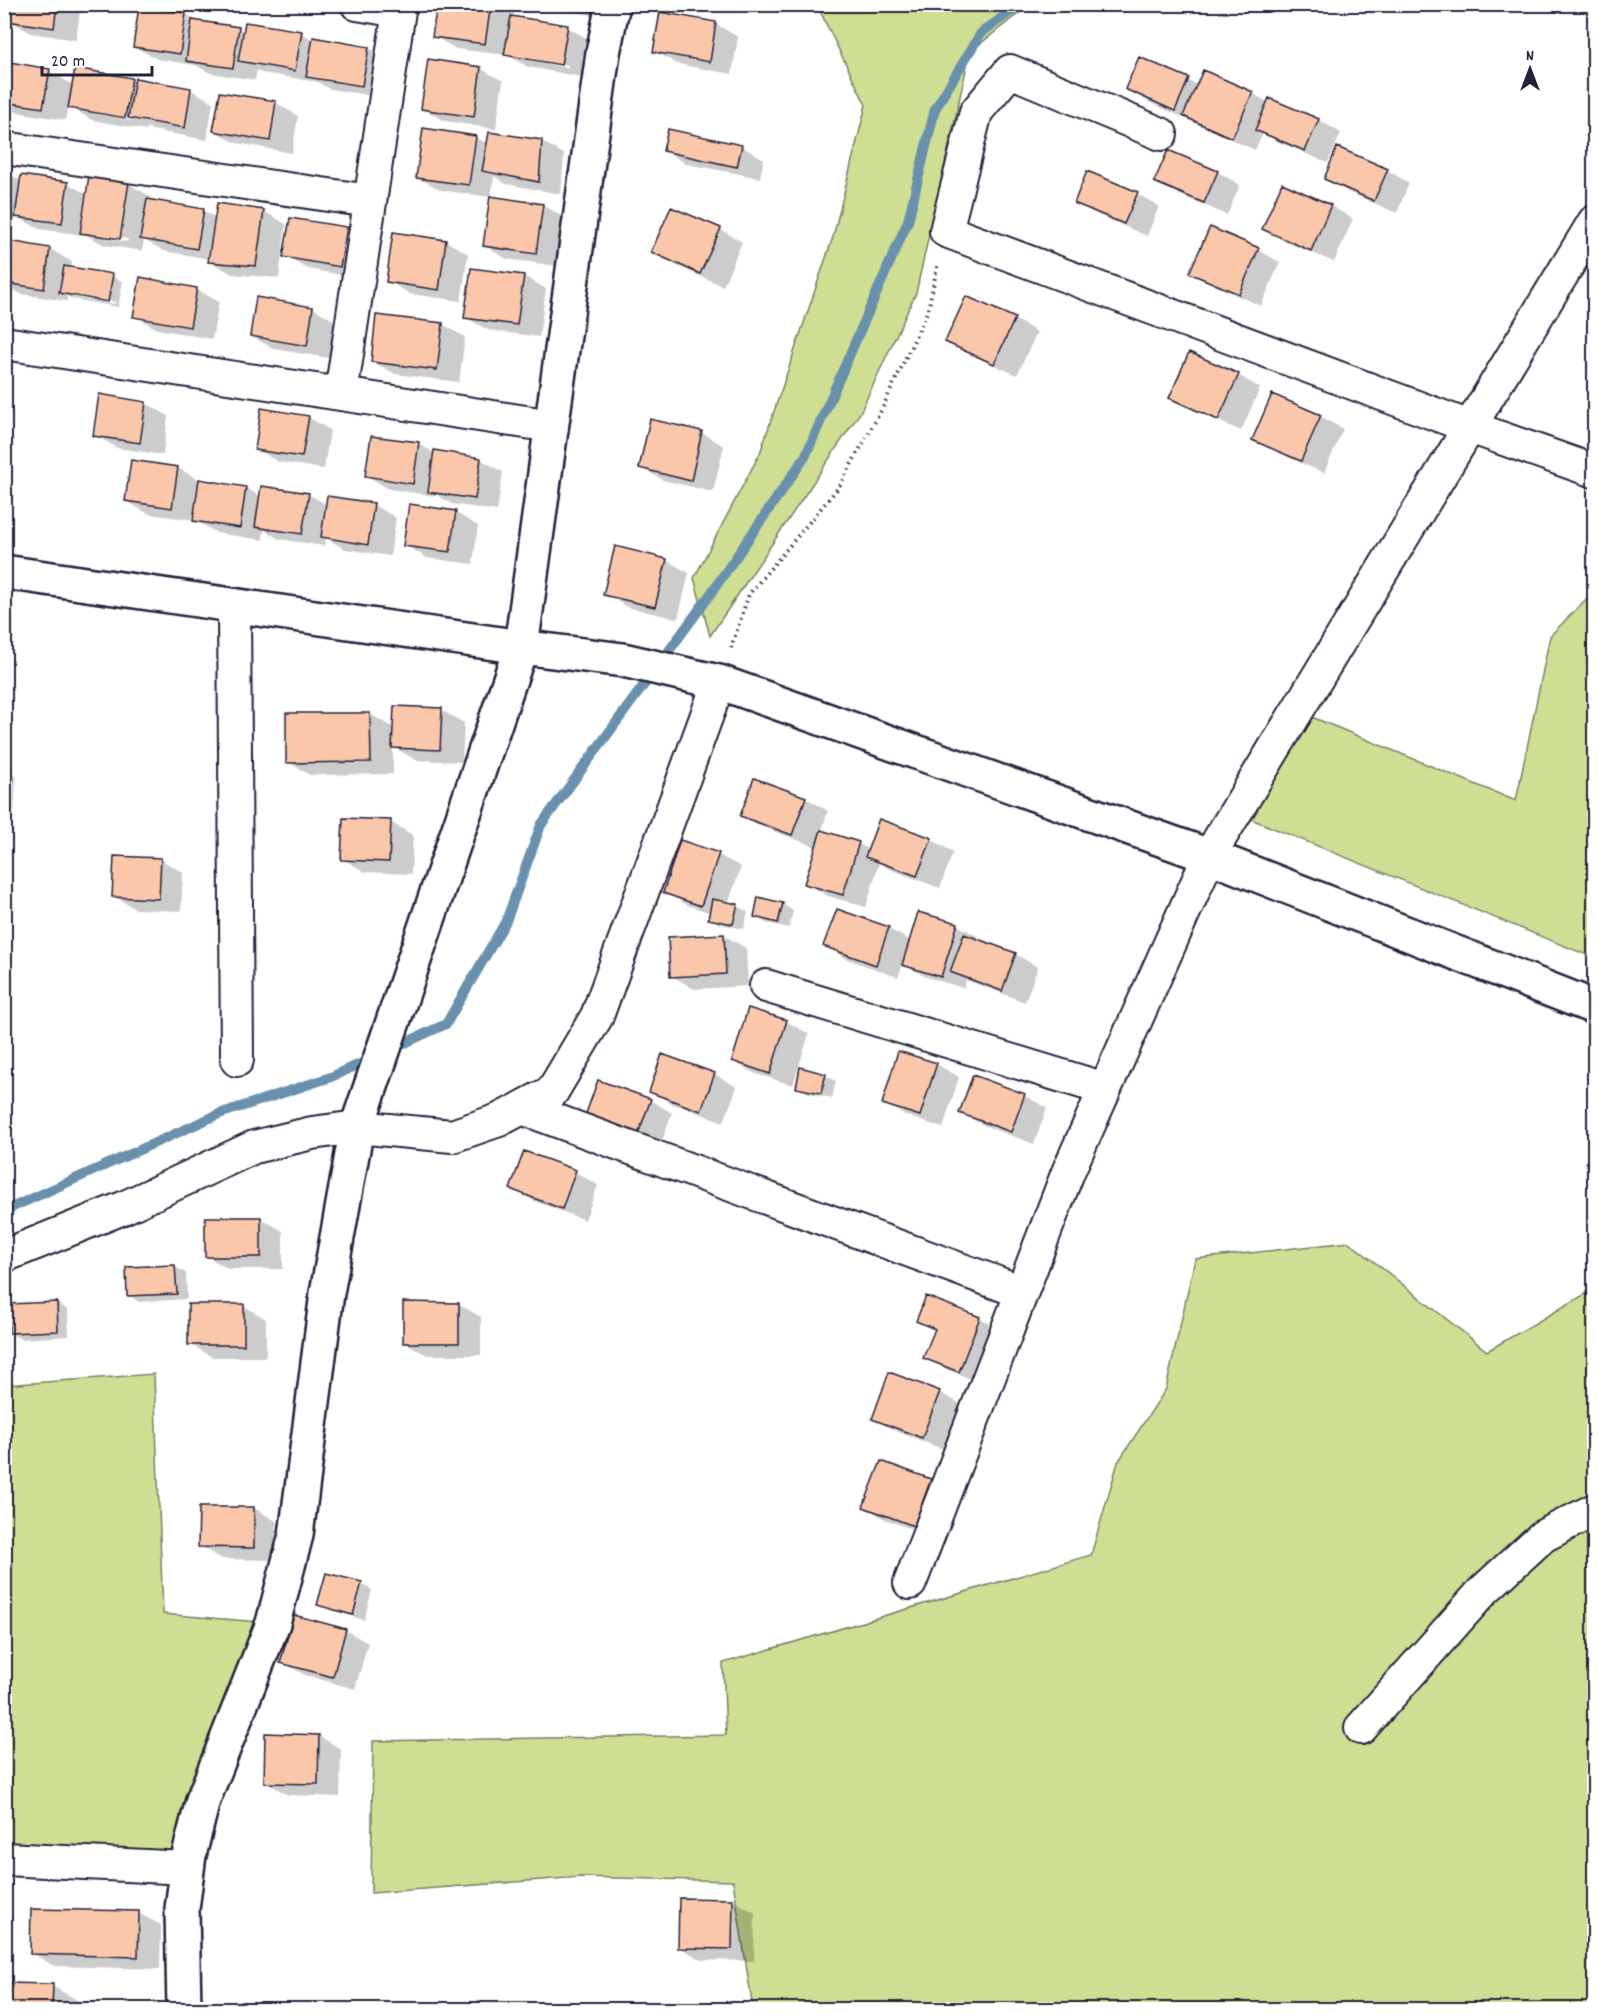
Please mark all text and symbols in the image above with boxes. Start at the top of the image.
scale bar [42,39,152,77]
north arrow [1500,39,1560,99]
text: N [1526,45,1534,68]
text: 20 m [51,50,85,75]

